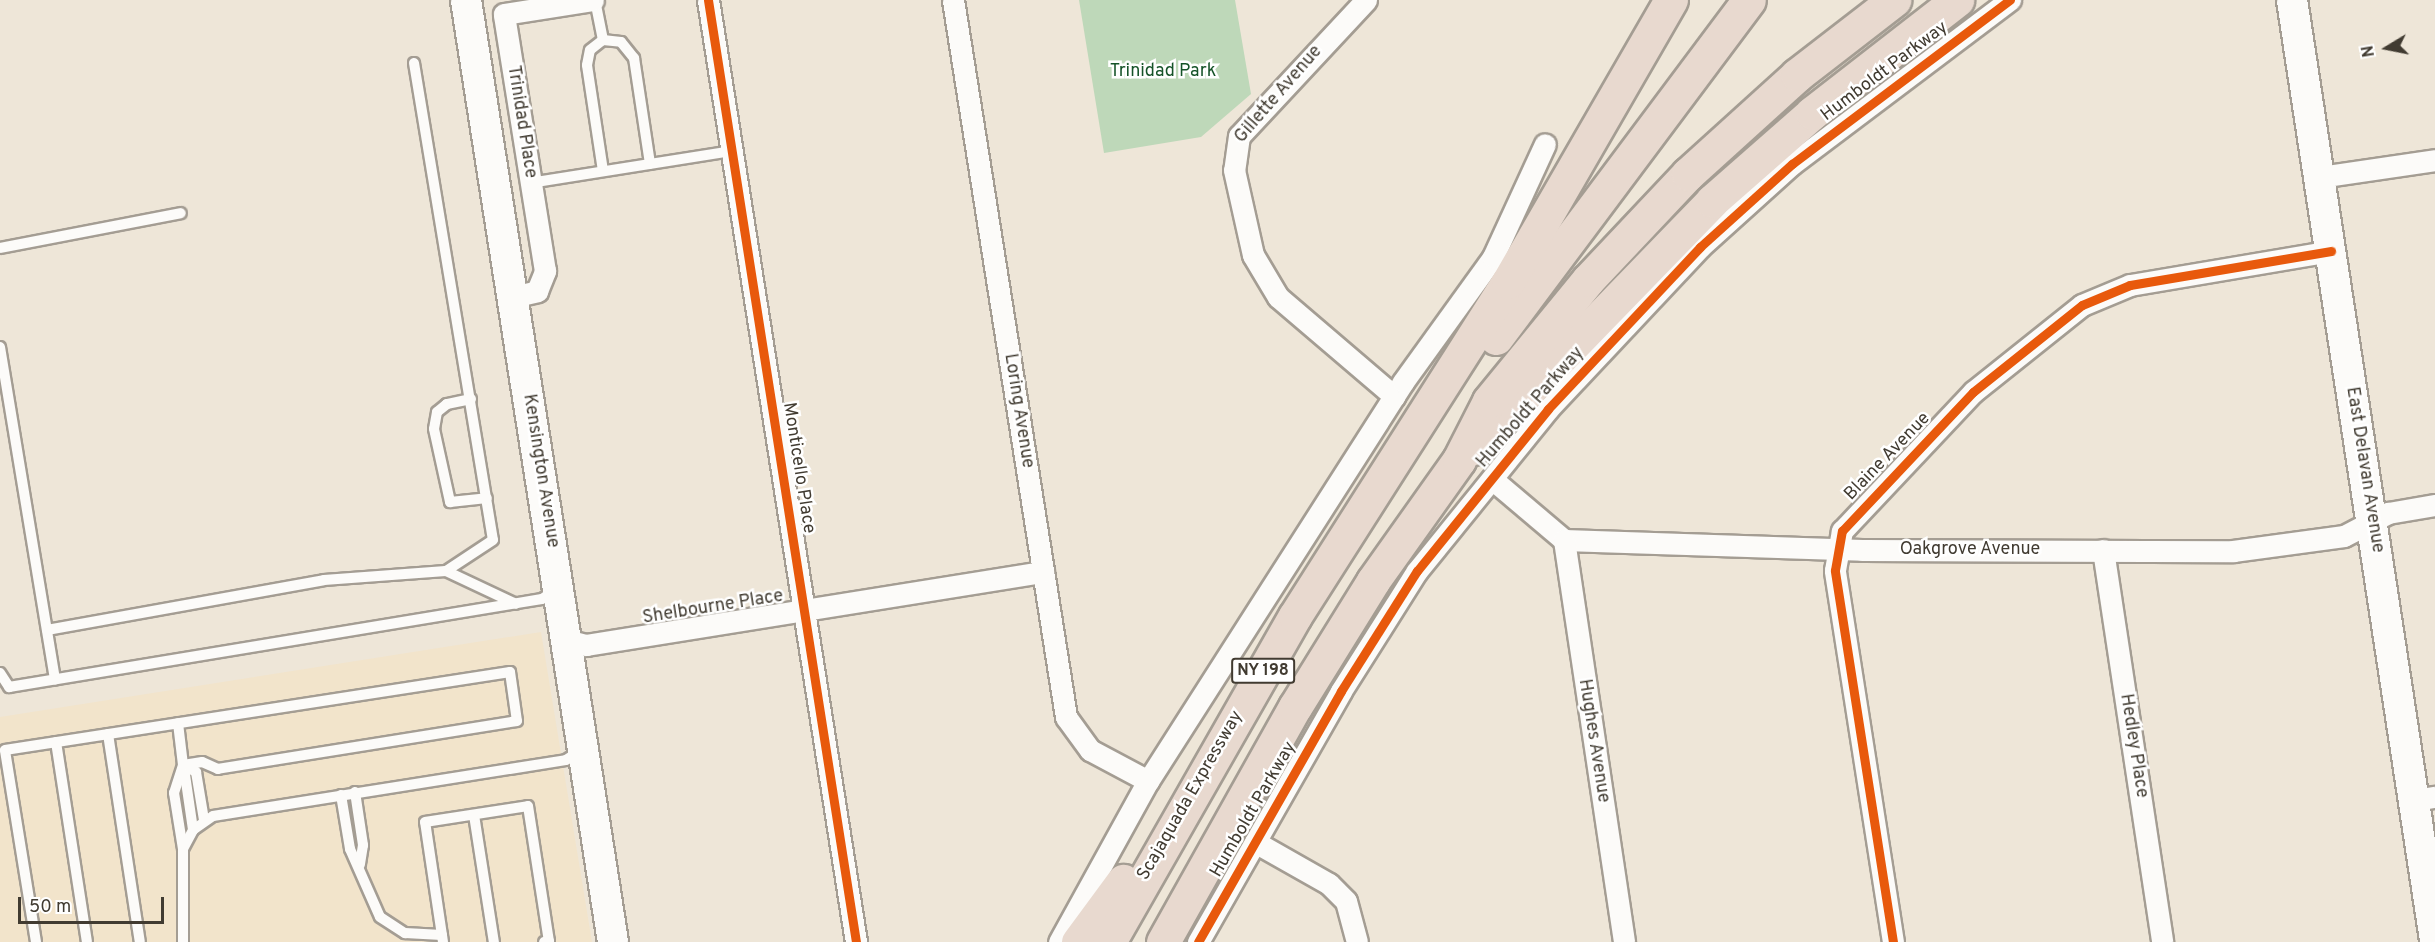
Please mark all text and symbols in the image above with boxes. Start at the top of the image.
street label: Humboldt Parkway [1817,17,1953,127]
north arrow [2357,18,2417,78]
street label: Gillette Avenue [1230,41,1328,149]
text: N [2358,44,2380,59]
park label: Trinidad Park [1110,61,1216,83]
street label: Trinidad Place [501,64,541,180]
street label: Humboldt Parkway [1473,343,1589,473]
street label: Loring Avenue [998,352,1038,470]
street label: East Delavan Avenue [2340,385,2388,555]
street label: Kensington Avenue [517,392,563,550]
street label: Monticello Place [777,401,819,535]
street label: Blaine Avenue [1840,408,1936,506]
street label: Oakgrove Avenue [1899,539,2041,561]
street label: Shelbourne Place [641,586,785,630]
road number: NY 198 [1230,658,1296,684]
street label: Hughes Avenue [1573,677,1613,805]
street label: Hedley Place [2114,692,2152,800]
street label: Scajaquada Expressway [1134,707,1248,885]
street label: Humboldt Parkway [1206,738,1302,882]
scale bar [21,885,166,923]
text: 50 m [29,896,71,919]

